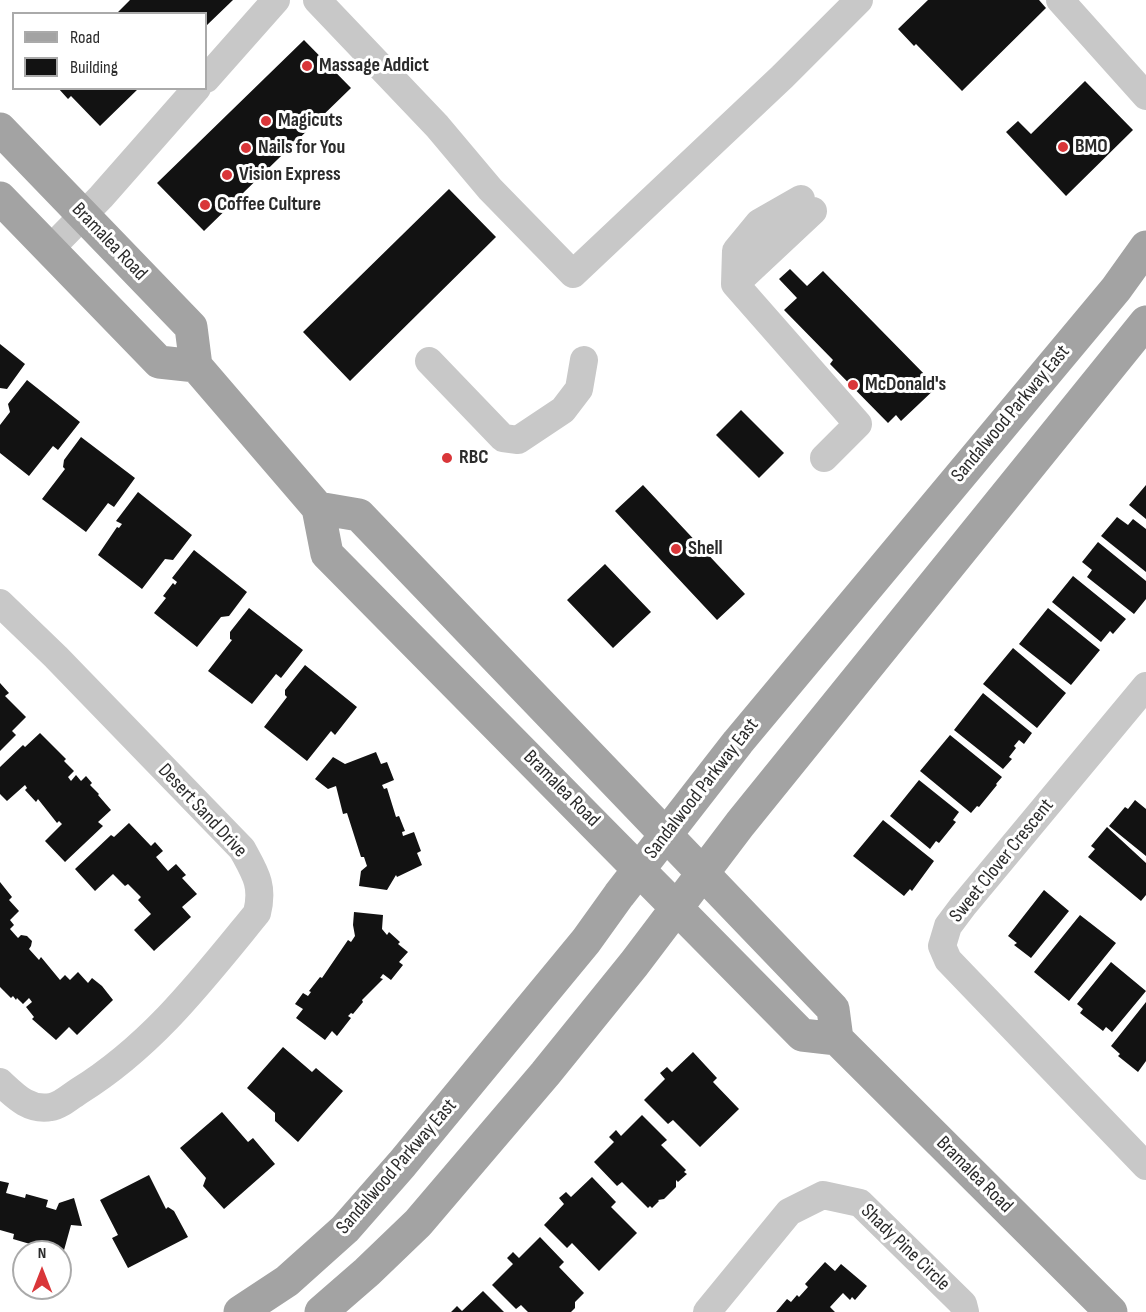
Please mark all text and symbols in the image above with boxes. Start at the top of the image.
legend [12,12,207,90]
text: Road [70,27,100,48]
place label: Massage Addict [319,54,429,78]
text: Building [70,57,118,78]
marker: Massage Addict [300,59,314,73]
place label: Magicuts [278,109,343,133]
marker: Magicuts [259,114,273,128]
place label: BMO [1075,135,1108,159]
place label: Nails for You [258,136,345,160]
marker: BMO [1056,140,1070,154]
marker: Nails for You [239,141,253,155]
place label: Vision Express [239,163,341,187]
marker: Vision Express [220,168,234,182]
place label: Coffee Culture [217,193,321,217]
street label: Bramalea Road [66,198,152,286]
marker: Coffee Culture [198,198,212,212]
street label: Sandalwood Parkway East [947,341,1075,487]
place label: McDonald's [865,373,946,397]
marker: McDonald's [846,378,860,392]
place label: RBC [459,446,489,470]
marker: RBC [440,451,454,465]
place label: Shell [688,537,723,561]
marker: Shell [669,542,683,556]
street label: Sandalwood Parkway East [640,714,764,864]
street label: Bramalea Road [518,746,604,832]
street label: Desert Sand Drive [152,759,252,863]
street label: Sweet Clover Crescent [945,794,1059,928]
street label: Sandalwood Parkway East [332,1094,462,1240]
street label: Bramalea Road [931,1132,1017,1218]
street label: Shady Pine Circle [855,1200,955,1296]
north arrow [12,1240,72,1300]
text: N [38,1244,46,1263]

